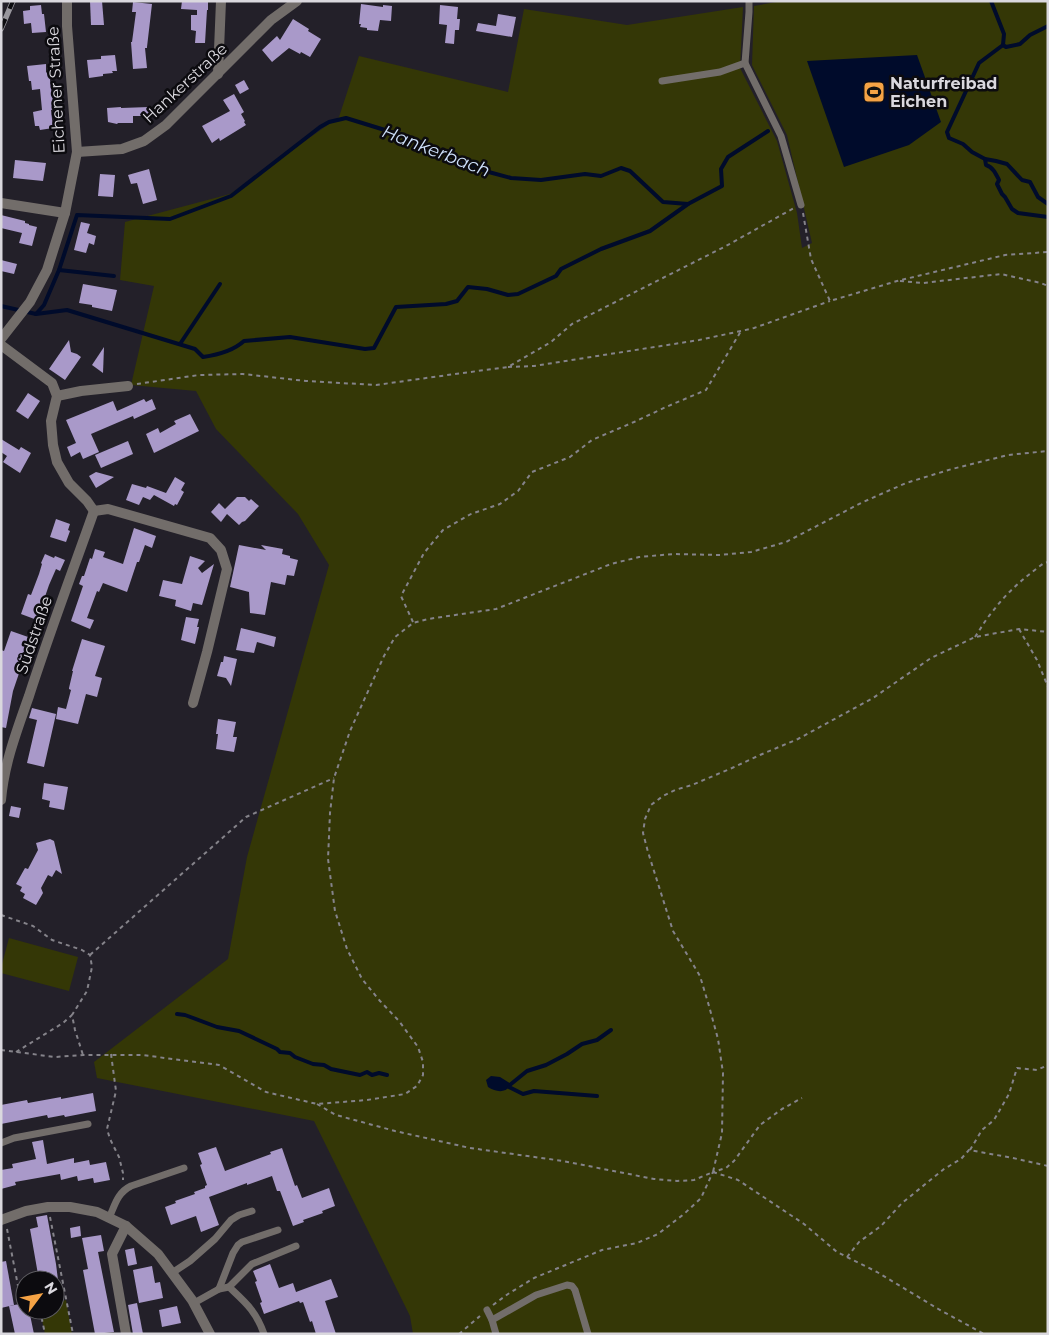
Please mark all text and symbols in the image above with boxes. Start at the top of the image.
street label: Eichener Straße [43,26,69,154]
street label: Hankerstraße [139,39,231,127]
place label: Naturfreibad Eichen [890,74,997,111]
sports icon: Naturfreibad Eichen [862,80,886,104]
water label: Hankerbach [379,120,493,182]
street label: Südstraße [12,593,56,677]
north arrow [15,1270,65,1320]
text: N [40,1279,62,1298]

